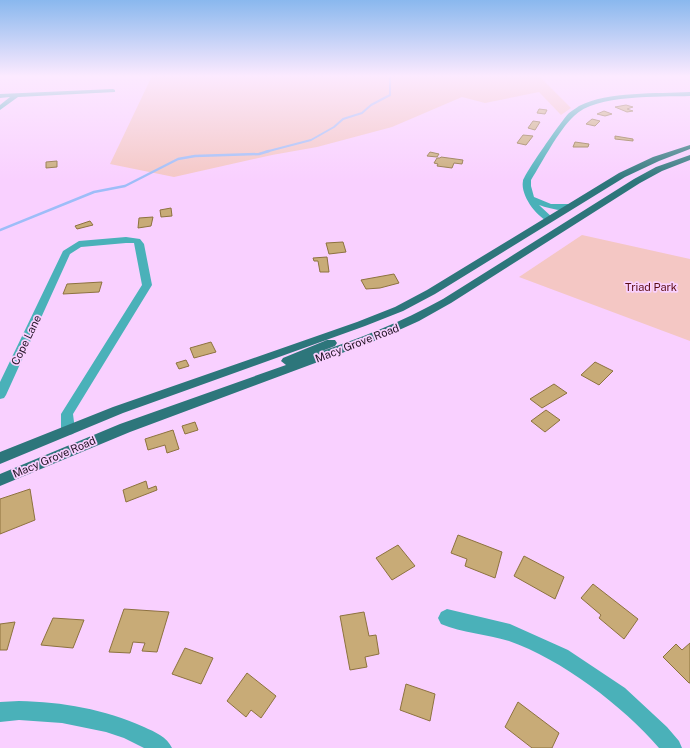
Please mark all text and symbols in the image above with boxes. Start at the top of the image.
park label: Triad Park [625,281,677,293]
street label: Cope Lane [9,313,43,367]
street label: Macy Grove Road [313,321,401,365]
street label: Macy Grove Road [11,434,97,480]

